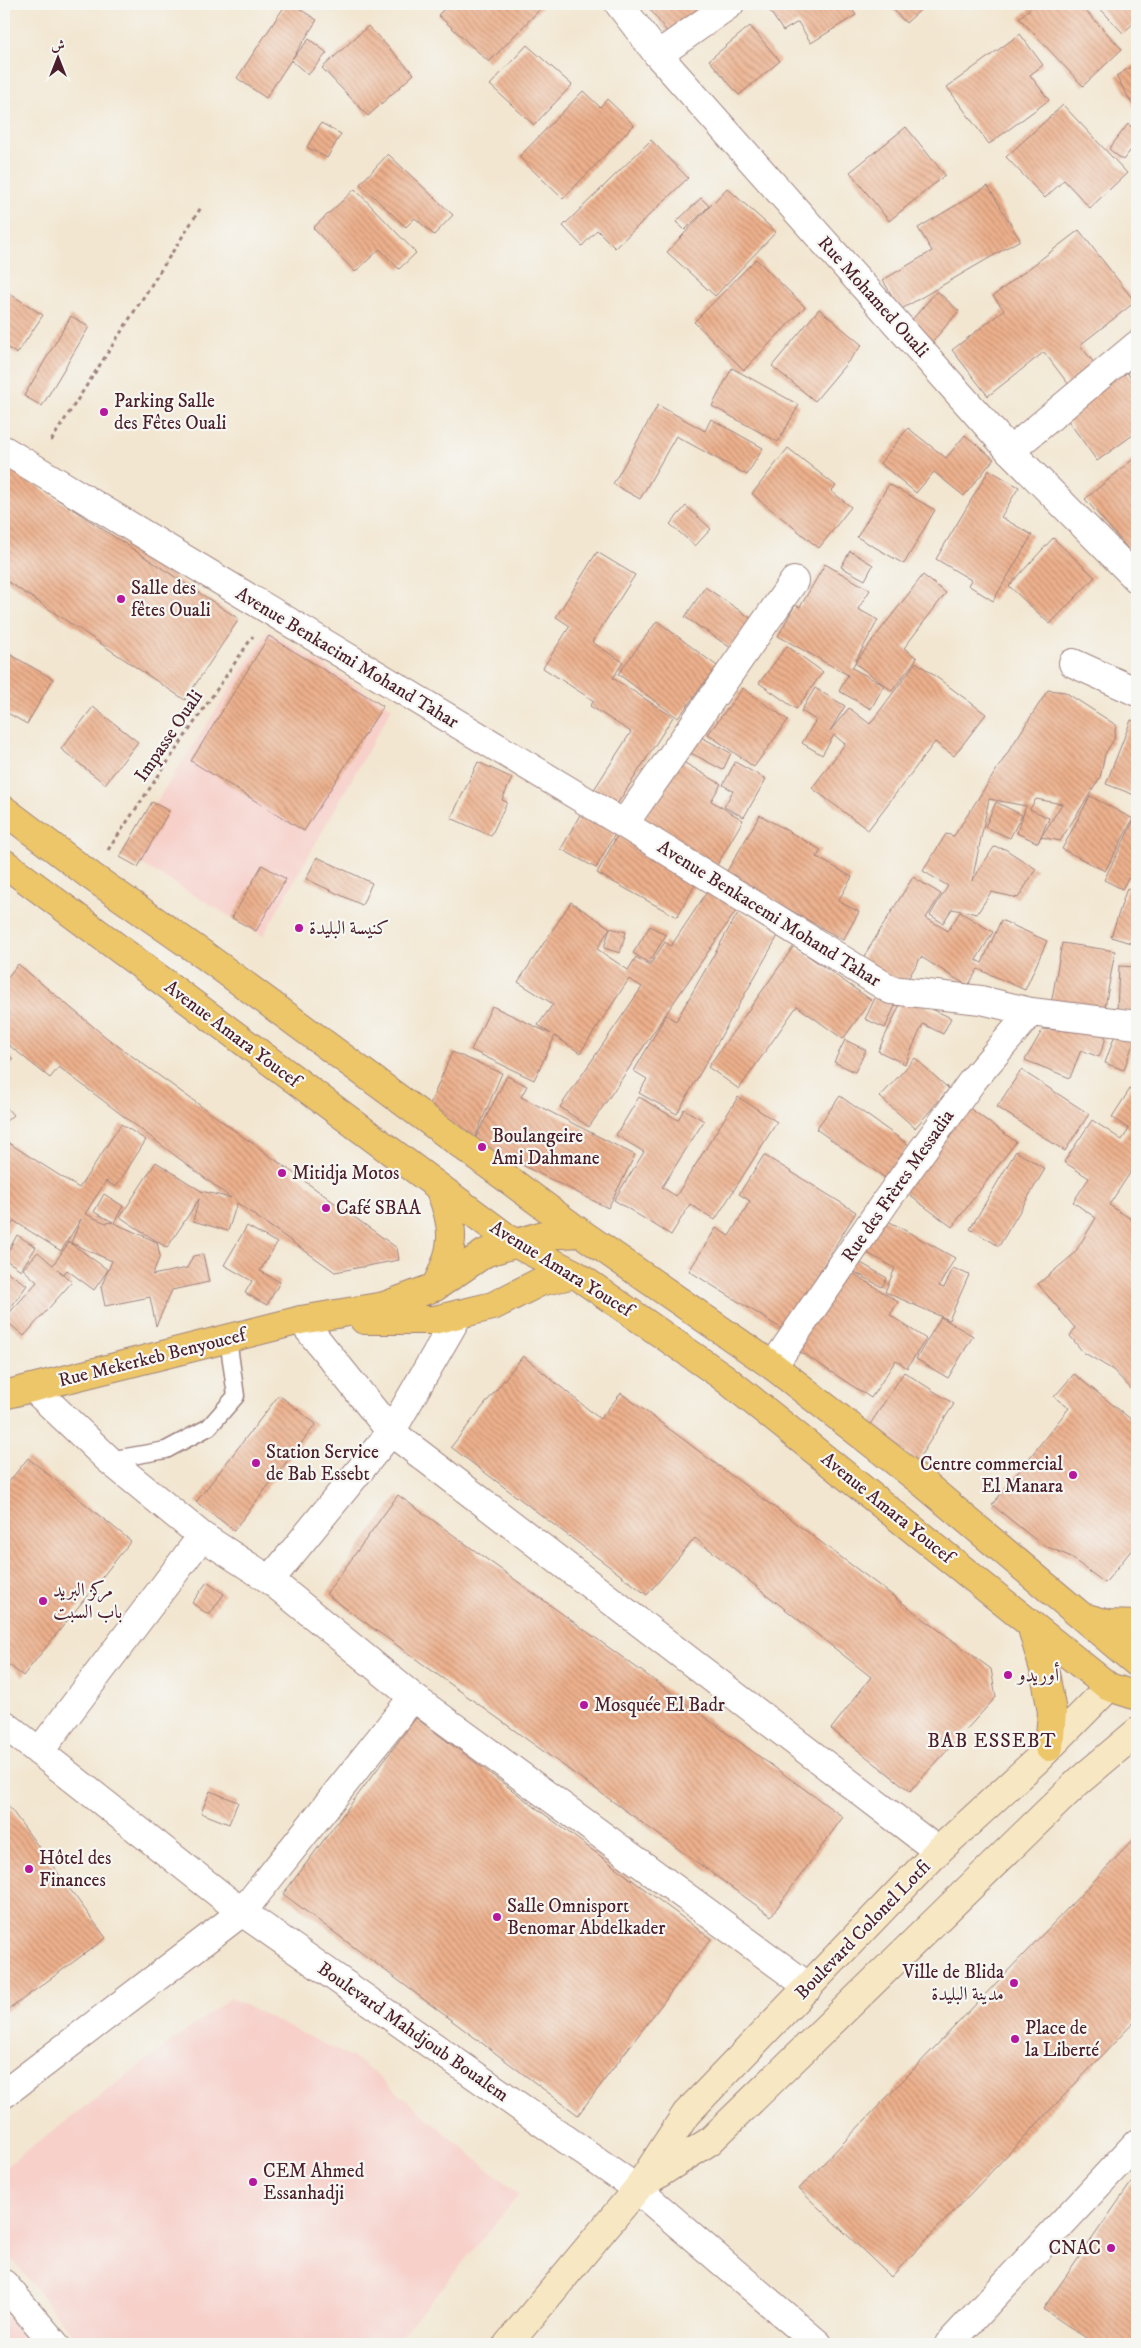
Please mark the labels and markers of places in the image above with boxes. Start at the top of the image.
place label: Parking Salle des Fêtes Ouali [114,390,227,435]
marker: Parking Salle des Fêtes Ouali [98,406,110,418]
place label: Salle des fêtes Ouali [131,577,211,622]
marker: Salle des fêtes Ouali [115,593,127,605]
place label: كنيسة البليدة [309,917,389,940]
marker: كنيسة البليدة [293,922,305,934]
place label: Boulangeire Ami Dahmane [492,1125,600,1170]
marker: Boulangeire Ami Dahmane [476,1141,488,1153]
place label: Mitidja Motos [292,1162,399,1185]
marker: Mitidja Motos [276,1167,288,1179]
place label: Café SBAA [336,1197,422,1220]
marker: Café SBAA [320,1202,332,1214]
place label: Station Service de Bab Essebt [266,1441,379,1486]
place label: Centre commercial El Manara [920,1453,1063,1498]
marker: Station Service de Bab Essebt [250,1457,262,1469]
marker: Centre commercial El Manara [1067,1469,1079,1481]
place label: مركز البريد باب السبت [53,1579,122,1624]
marker: مركز البريد باب السبت [37,1595,49,1607]
place label: أوريدو [1016,1662,1060,1687]
marker: أوريدو [1002,1669,1014,1681]
place label: Mosquée El Badr [594,1694,725,1718]
marker: Mosquée El Badr [578,1699,590,1711]
place label: Hôtel des Finances [39,1847,111,1892]
marker: Hôtel des Finances [23,1863,35,1875]
place label: Salle Omnisport Benomar Abdelkader [507,1895,665,1940]
marker: Salle Omnisport Benomar Abdelkader [491,1911,503,1923]
place label: Ville de Blida مدينة البليدة [901,1961,1004,2006]
marker: Ville de Blida مدينة البليدة [1008,1977,1020,1989]
place label: Place de la Liberté [1025,2017,1099,2062]
marker: Place de la Liberté [1009,2033,1021,2045]
place label: CEM Ahmed Essanhadji [263,2160,365,2205]
marker: CEM Ahmed Essanhadji [247,2176,259,2188]
place label: CNAC [1049,2237,1101,2260]
marker: CNAC [1105,2242,1117,2254]

